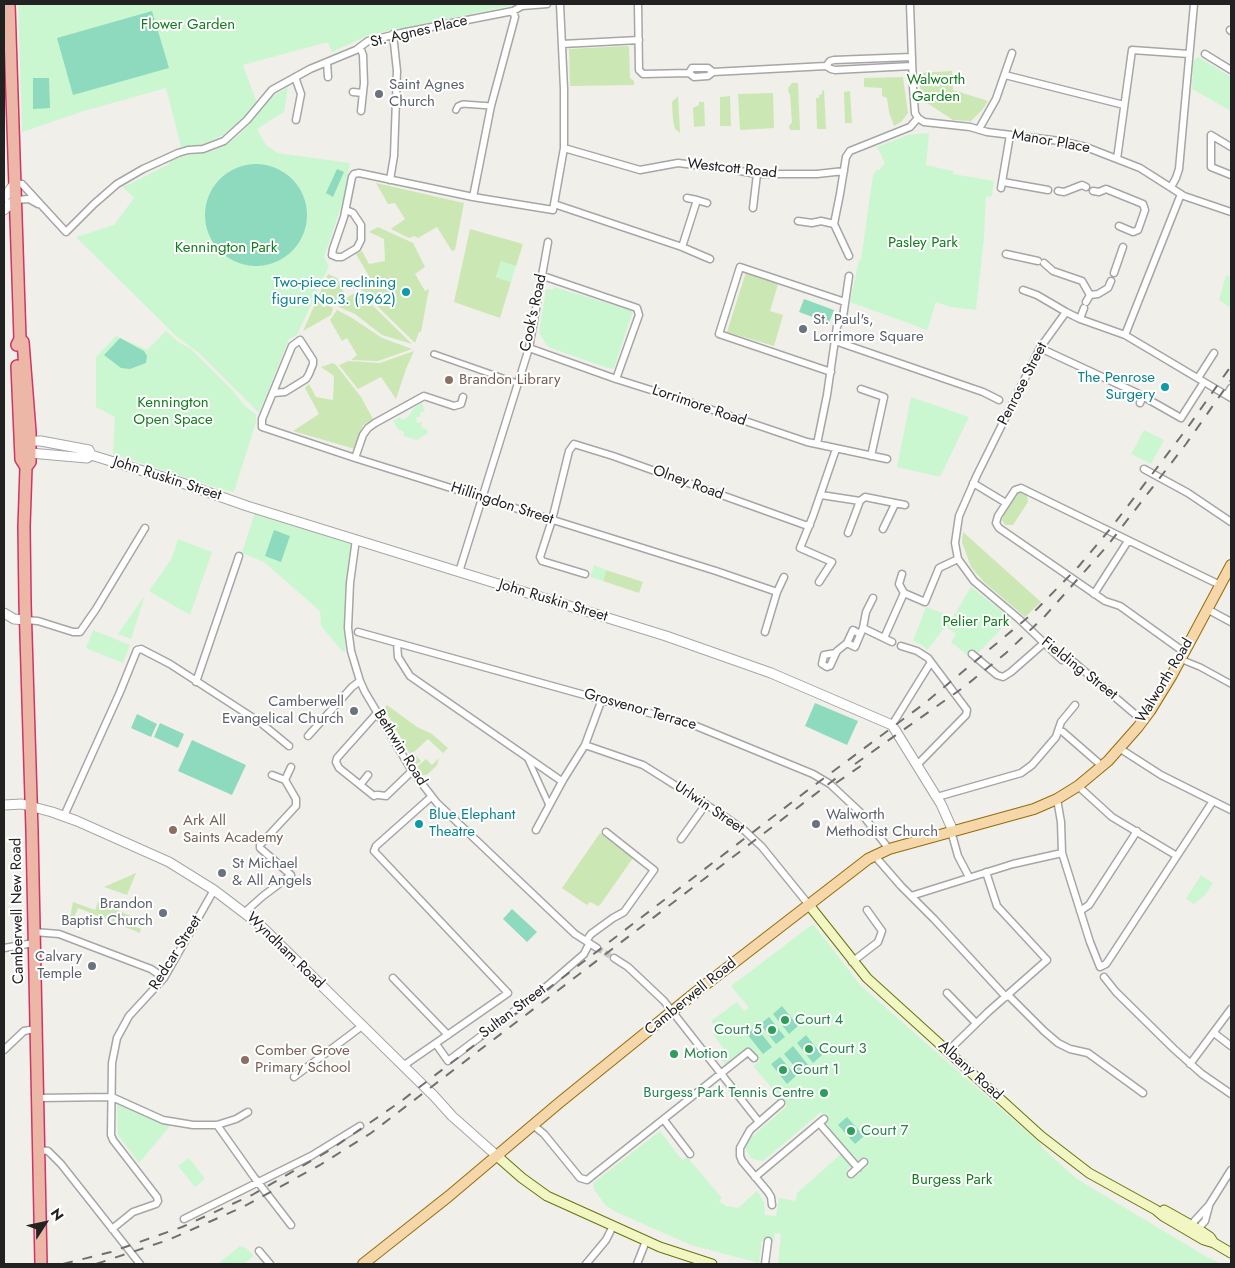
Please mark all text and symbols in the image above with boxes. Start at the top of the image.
street label: St. Agnes Place [369,12,469,52]
park label: Flower Garden [141,16,235,34]
park label: Walworth Garden [907,71,965,106]
place label: Saint Agnes Church [389,76,464,111]
marker: Saint Agnes Church [373,88,385,100]
street label: Manor Place [1011,126,1091,158]
street label: Westcott Road [686,155,778,183]
park label: Pasley Park [888,234,958,252]
park label: Kennington Park [175,239,277,257]
street label: Cook's Road [517,273,551,353]
place label: Two-piece reclining figure No.3. (1962) [272,274,396,309]
marker: Two-piece reclining figure No.3. (1962) [400,286,412,298]
place label: St. Paul's, Lorrimore Square [813,311,924,346]
marker: St. Paul's, Lorrimore Square [797,323,809,335]
street label: Penrose Street [994,340,1052,428]
place label: The Penrose Surgery [1078,369,1155,404]
place label: Brandon Library [459,371,560,389]
marker: Brandon Library [443,374,455,386]
street label: Lorrimore Road [649,381,749,431]
marker: The Penrose Surgery [1159,381,1171,393]
park label: Kennington Open Space [133,394,213,429]
street label: John Ruskin Street [110,453,224,505]
street label: Olney Road [650,462,726,504]
street label: Hillingdon Street [448,479,556,529]
street label: John Ruskin Street [496,576,610,626]
park label: Pelier Park [943,613,1009,631]
street label: Fielding Street [1037,634,1121,704]
street label: Walworth Road [1133,635,1197,727]
street label: Grosvenor Terrace [582,685,698,735]
place label: Camberwell Evangelical Church [222,693,344,728]
marker: Camberwell Evangelical Church [348,705,360,717]
street label: Bethwin Road [369,707,431,789]
street label: Urlwin Street [671,778,747,838]
place label: Blue Elephant Theatre [429,806,515,841]
place label: Walworth Methodist Church [826,806,938,841]
place label: Ark All Saints Academy [183,812,283,847]
marker: Blue Elephant Theatre [413,818,425,830]
marker: Walworth Methodist Church [810,818,822,830]
marker: Ark All Saints Academy [167,824,179,836]
street label: Camberwell New Road [8,838,28,984]
place label: St Michael & All Angels [232,855,311,890]
marker: St Michael & All Angels [216,867,228,879]
place label: Brandon Baptist Church [61,895,153,930]
marker: Brandon Baptist Church [157,907,169,919]
street label: Wyndham Road [242,909,328,993]
street label: Redcar Street [146,912,206,994]
place label: Calvary Temple [35,948,82,983]
street label: Camberwell Road [642,955,740,1039]
marker: Calvary Temple [86,960,98,972]
street label: Sultan Street [476,981,550,1043]
place label: Court 4 [795,1011,843,1029]
marker: Court 4 [779,1014,791,1026]
place label: Court 5 [714,1021,762,1039]
marker: Court 5 [766,1024,778,1036]
street label: Albany Road [934,1037,1006,1105]
place label: Court 3 [819,1040,867,1058]
place label: Comber Grove Primary School [255,1042,351,1077]
marker: Court 3 [803,1043,815,1055]
place label: Motion [684,1045,728,1063]
marker: Motion [668,1048,680,1060]
marker: Comber Grove Primary School [239,1054,251,1066]
place label: Court 1 [793,1061,839,1079]
marker: Court 1 [777,1064,789,1076]
place label: Burgess Park Tennis Centre [643,1084,814,1102]
marker: Burgess Park Tennis Centre [818,1087,830,1099]
place label: Court 7 [861,1122,908,1140]
marker: Court 7 [845,1125,857,1137]
park label: Burgess Park [912,1171,992,1189]
north arrow [20,1198,70,1248]
text: N [46,1204,69,1225]

